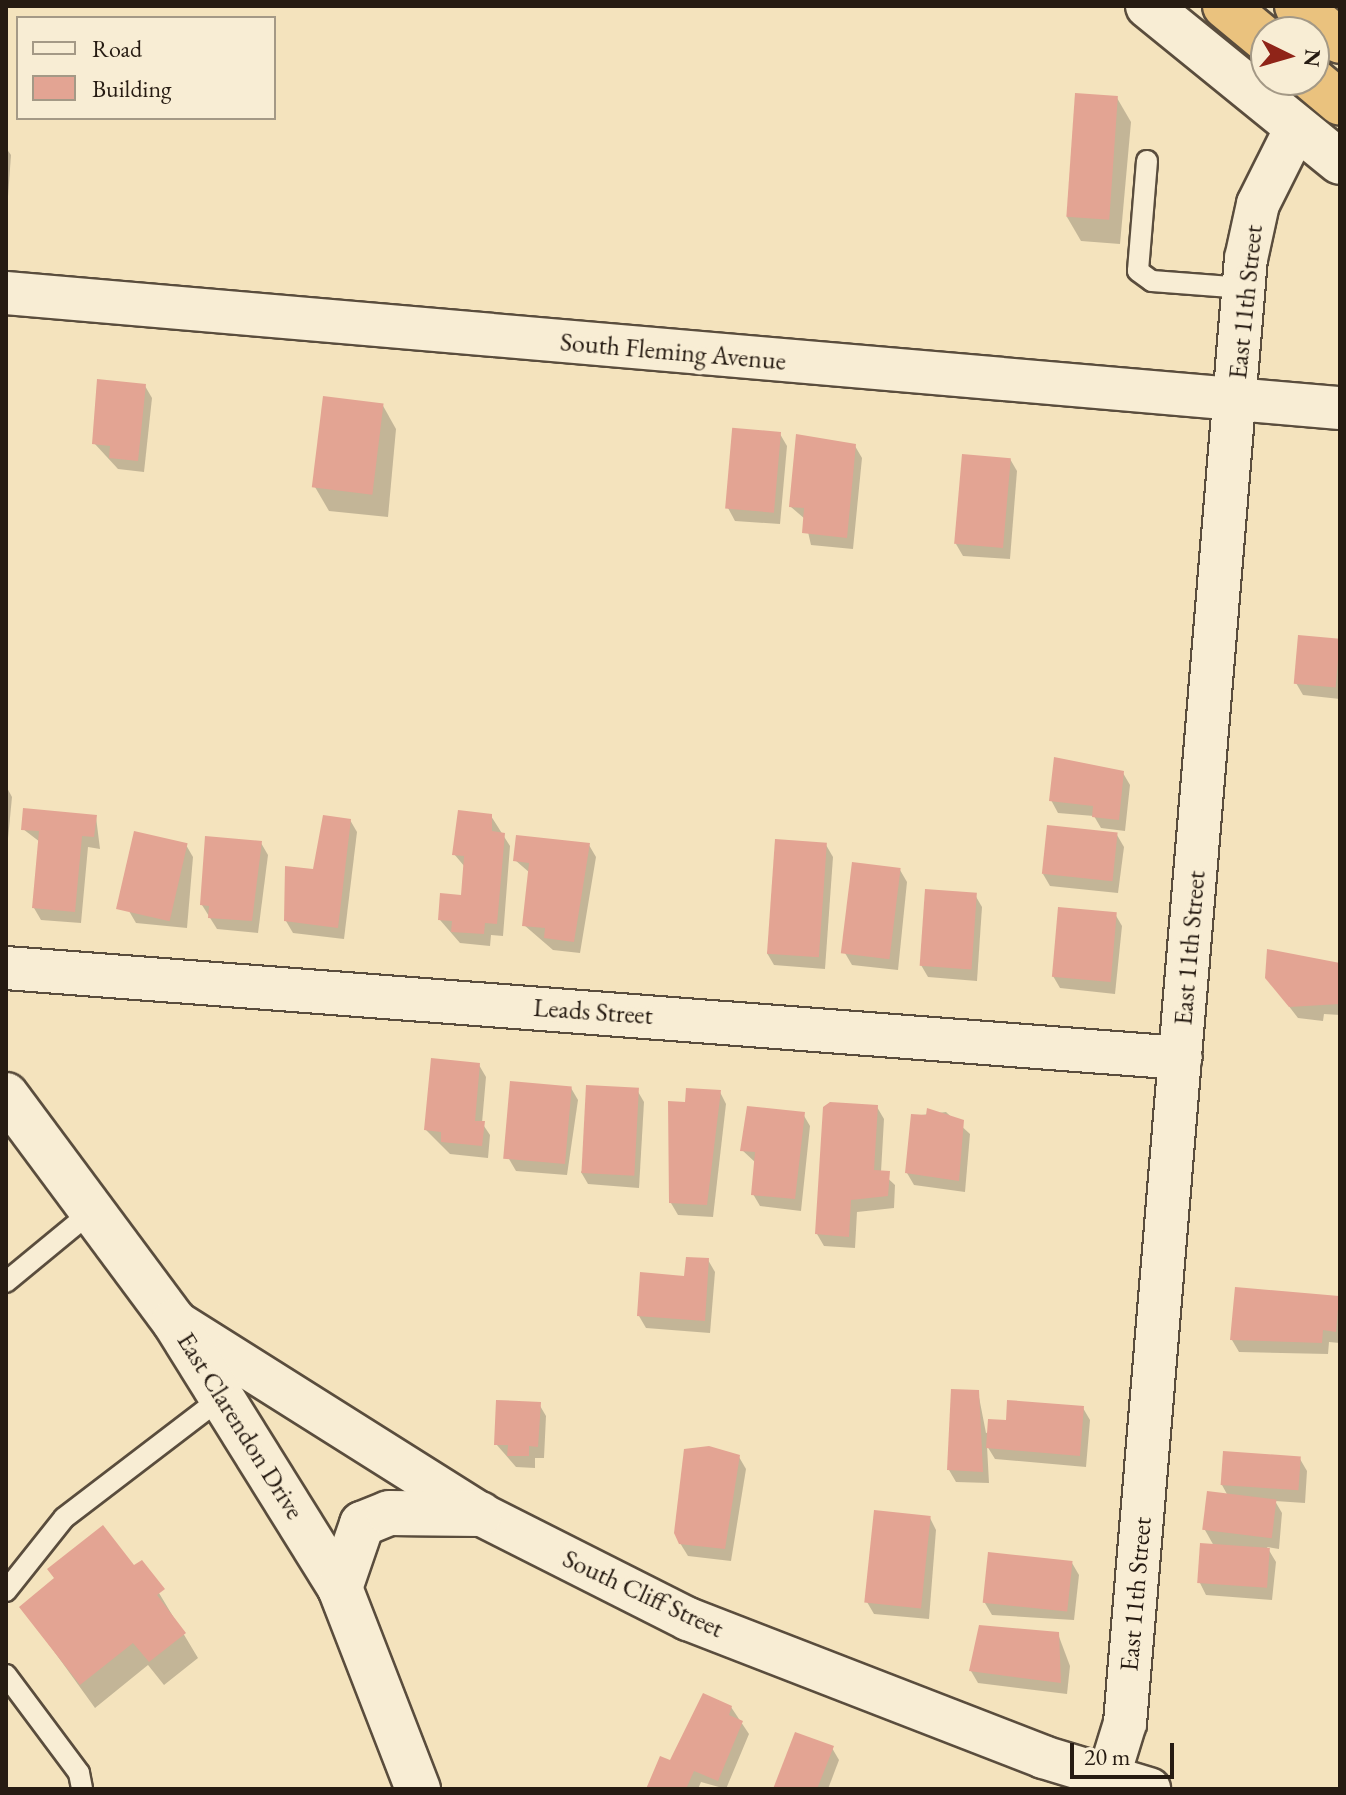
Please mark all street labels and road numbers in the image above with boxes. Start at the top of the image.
street label: East 11th Street [1222,223,1270,381]
street label: South Fleming Avenue [559,327,787,377]
street label: East 11th Street [1168,869,1212,1027]
street label: Leads Street [532,992,654,1032]
street label: East Clarendon Drive [170,1327,310,1525]
street label: East 11th Street [1114,1515,1158,1673]
street label: South Cliff Street [558,1543,728,1645]

